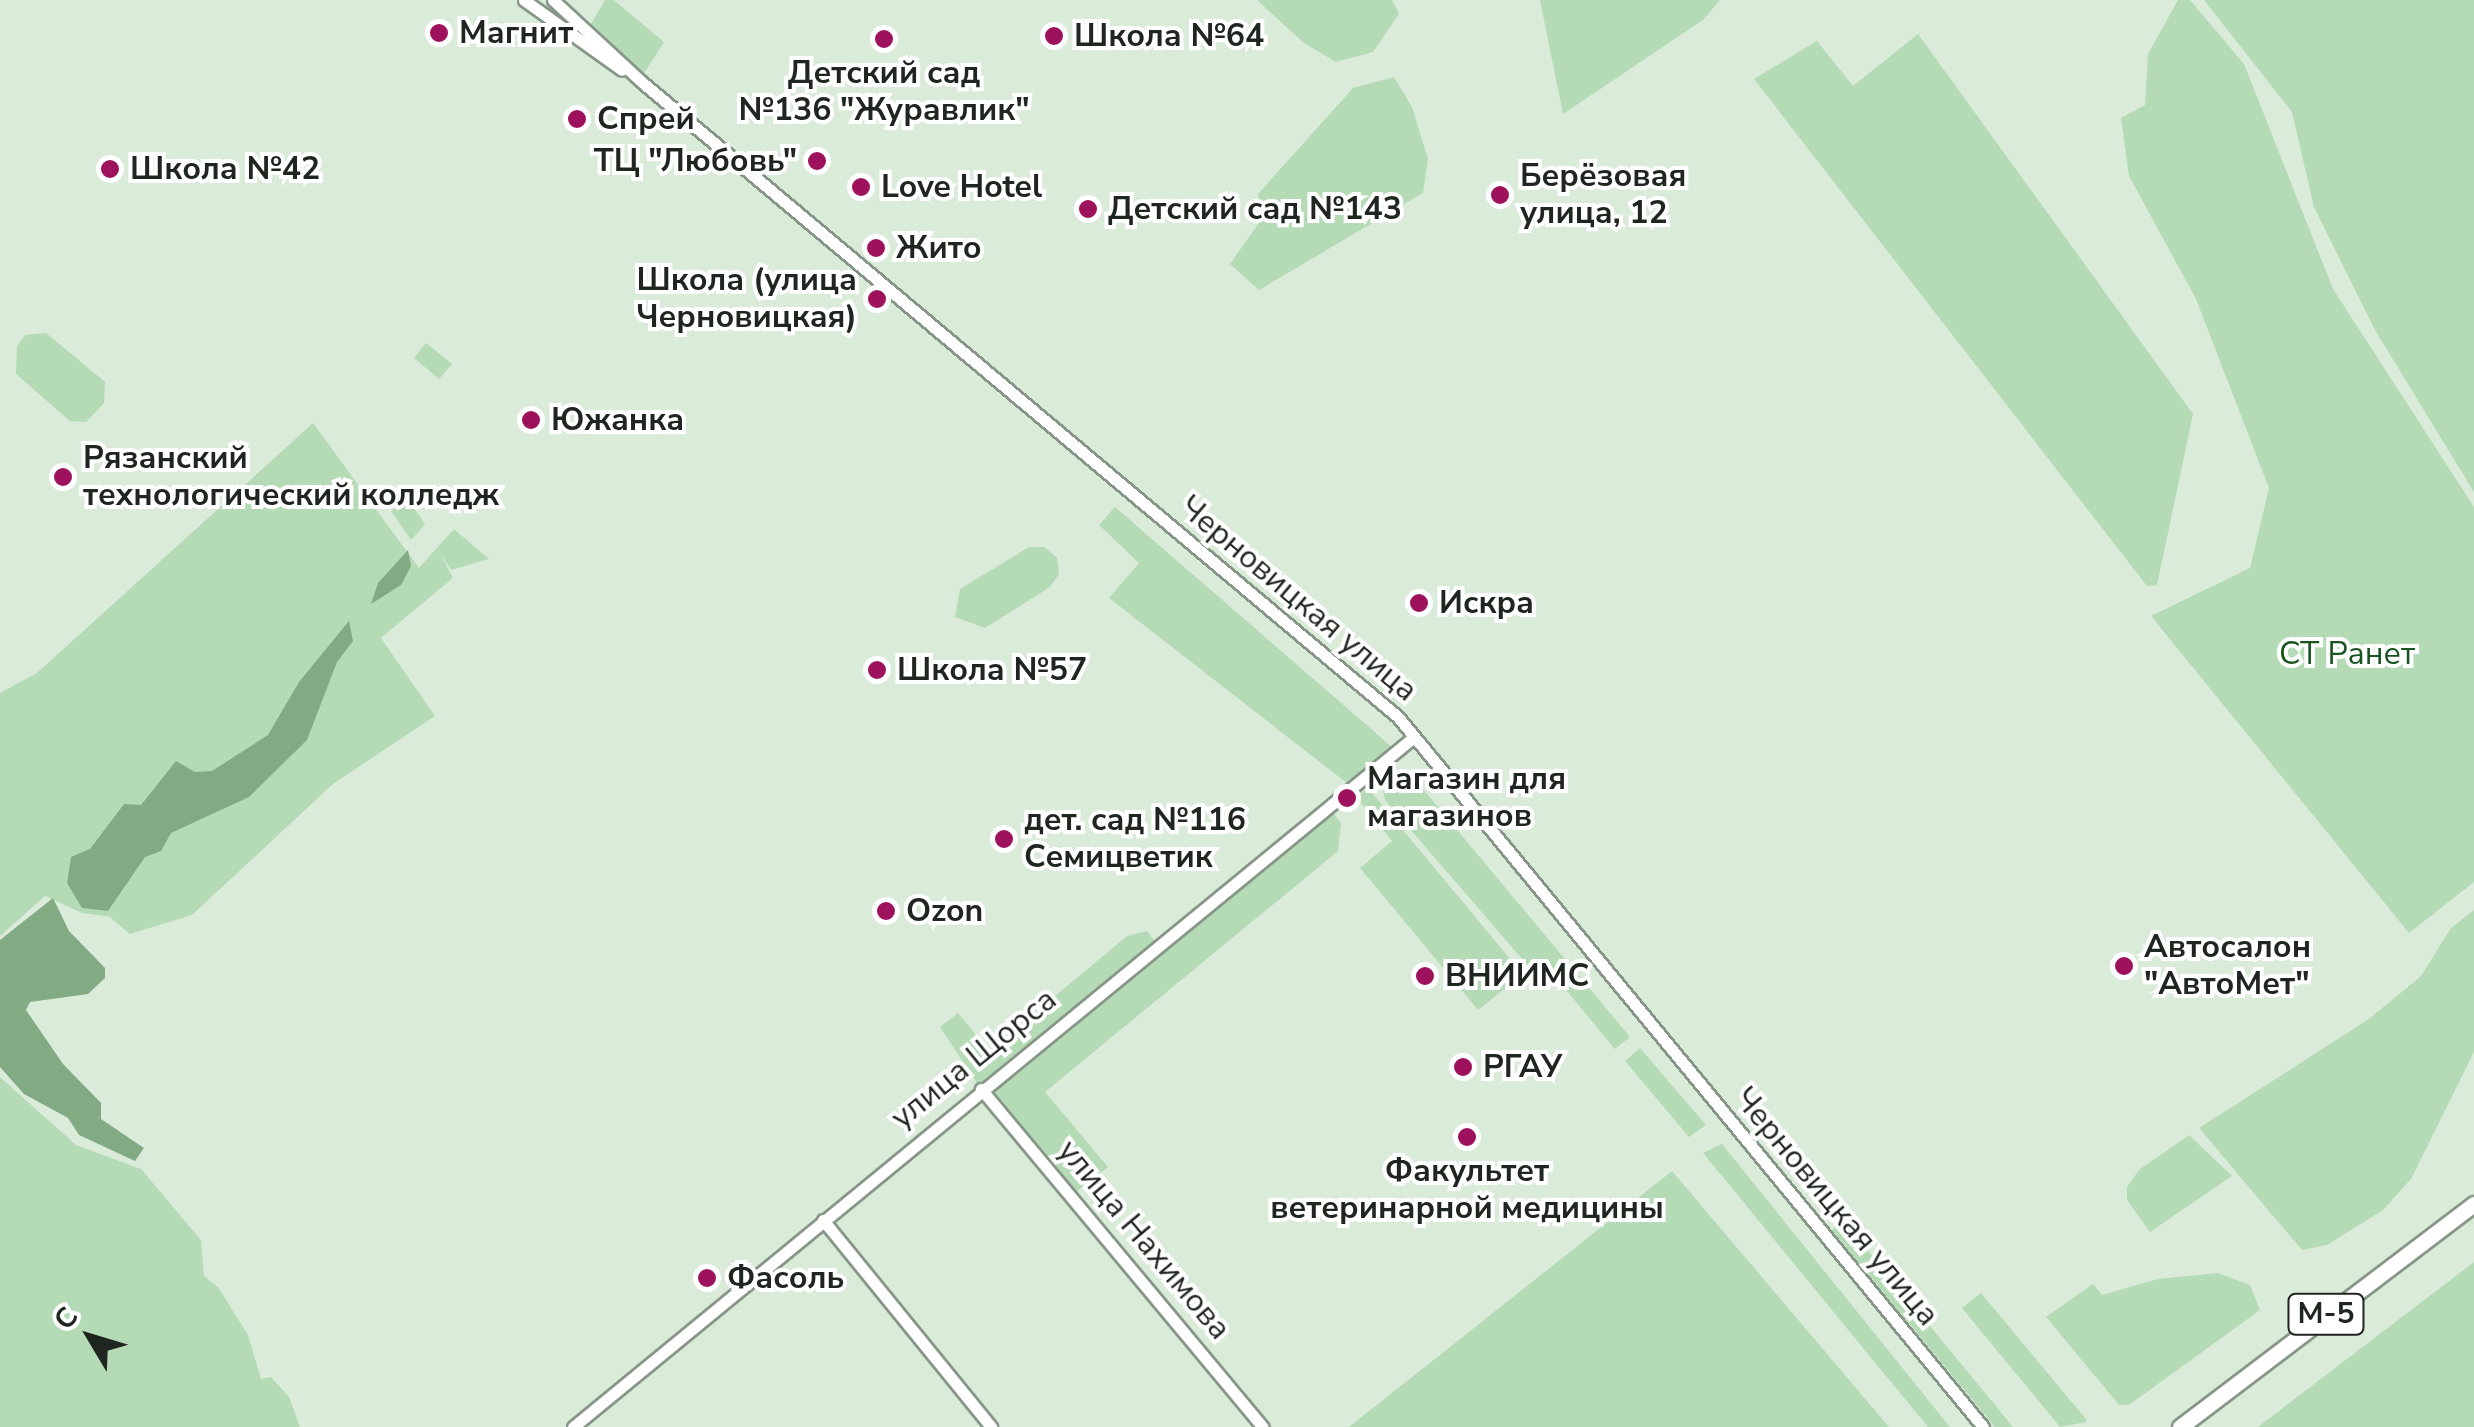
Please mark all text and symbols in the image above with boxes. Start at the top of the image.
place label: Магнит [459,14,573,52]
place label: Школа №64 [1074,17,1264,55]
marker: Магнит [428,22,450,44]
marker: Школа №64 [1043,25,1065,47]
marker: Детский сад №136 "Журавлик" [873,28,895,50]
place label: Детский сад №136 "Журавлик" [738,55,1030,130]
place label: Спрей [597,100,695,138]
marker: Спрей [566,108,588,130]
place label: ТЦ "Любовь" [594,142,797,180]
place label: Школа №42 [130,150,320,188]
marker: ТЦ "Любовь" [806,150,828,172]
marker: Школа №42 [99,158,121,180]
place label: Берёзовая улица, 12 [1520,158,1686,233]
place label: Love Hotel [881,168,1042,206]
marker: Love Hotel [850,176,872,198]
marker: Берёзовая улица, 12 [1489,184,1511,206]
place label: Детский сад №143 [1108,190,1402,228]
marker: Детский сад №143 [1077,198,1099,220]
place label: Жито [896,229,982,267]
marker: Жито [865,237,887,259]
place label: Школа (улица Черновицкая) [636,262,857,337]
marker: Школа (улица Черновицкая) [866,288,888,310]
place label: Южанка [551,401,684,439]
marker: Южанка [520,409,542,431]
place label: Рязанский технологический колледж [83,440,499,515]
marker: Рязанский технологический колледж [52,466,74,488]
street label: Черновицкая улица [1171,488,1425,710]
place label: Искра [1439,584,1534,622]
marker: Искра [1408,592,1430,614]
park label: СТ Ранет [2279,635,2415,673]
place label: Школа №57 [897,651,1087,689]
marker: Школа №57 [866,659,888,681]
place label: Магазин для магазинов [1367,761,1566,836]
marker: Магазин для магазинов [1336,787,1358,809]
place label: дет. сад №116 Семицветик [1024,802,1246,877]
marker: дет. сад №116 Семицветик [993,828,1015,850]
place label: Ozon [906,892,983,930]
marker: Ozon [875,900,897,922]
place label: Автосалон "АвтоМет" [2144,929,2311,1004]
marker: Автосалон "АвтоМет" [2113,955,2135,977]
place label: ВНИИМС [1445,957,1589,995]
marker: ВНИИМС [1414,965,1436,987]
street label: улица Щорса [884,981,1064,1137]
place label: РГАУ [1483,1048,1562,1086]
marker: РГАУ [1452,1056,1474,1078]
street label: Черновицкая улица [1725,1080,1947,1334]
marker: Факультет ветеринарной медицины [1456,1126,1478,1148]
street label: улица Нахимова [1049,1132,1239,1348]
place label: Факультет ветеринарной медицины [1270,1153,1664,1228]
place label: Фасоль [727,1259,844,1297]
marker: Фасоль [696,1267,718,1289]
north arrow [40,1287,140,1387]
road number: М-5 [2286,1289,2366,1339]
text: С [46,1299,87,1338]

